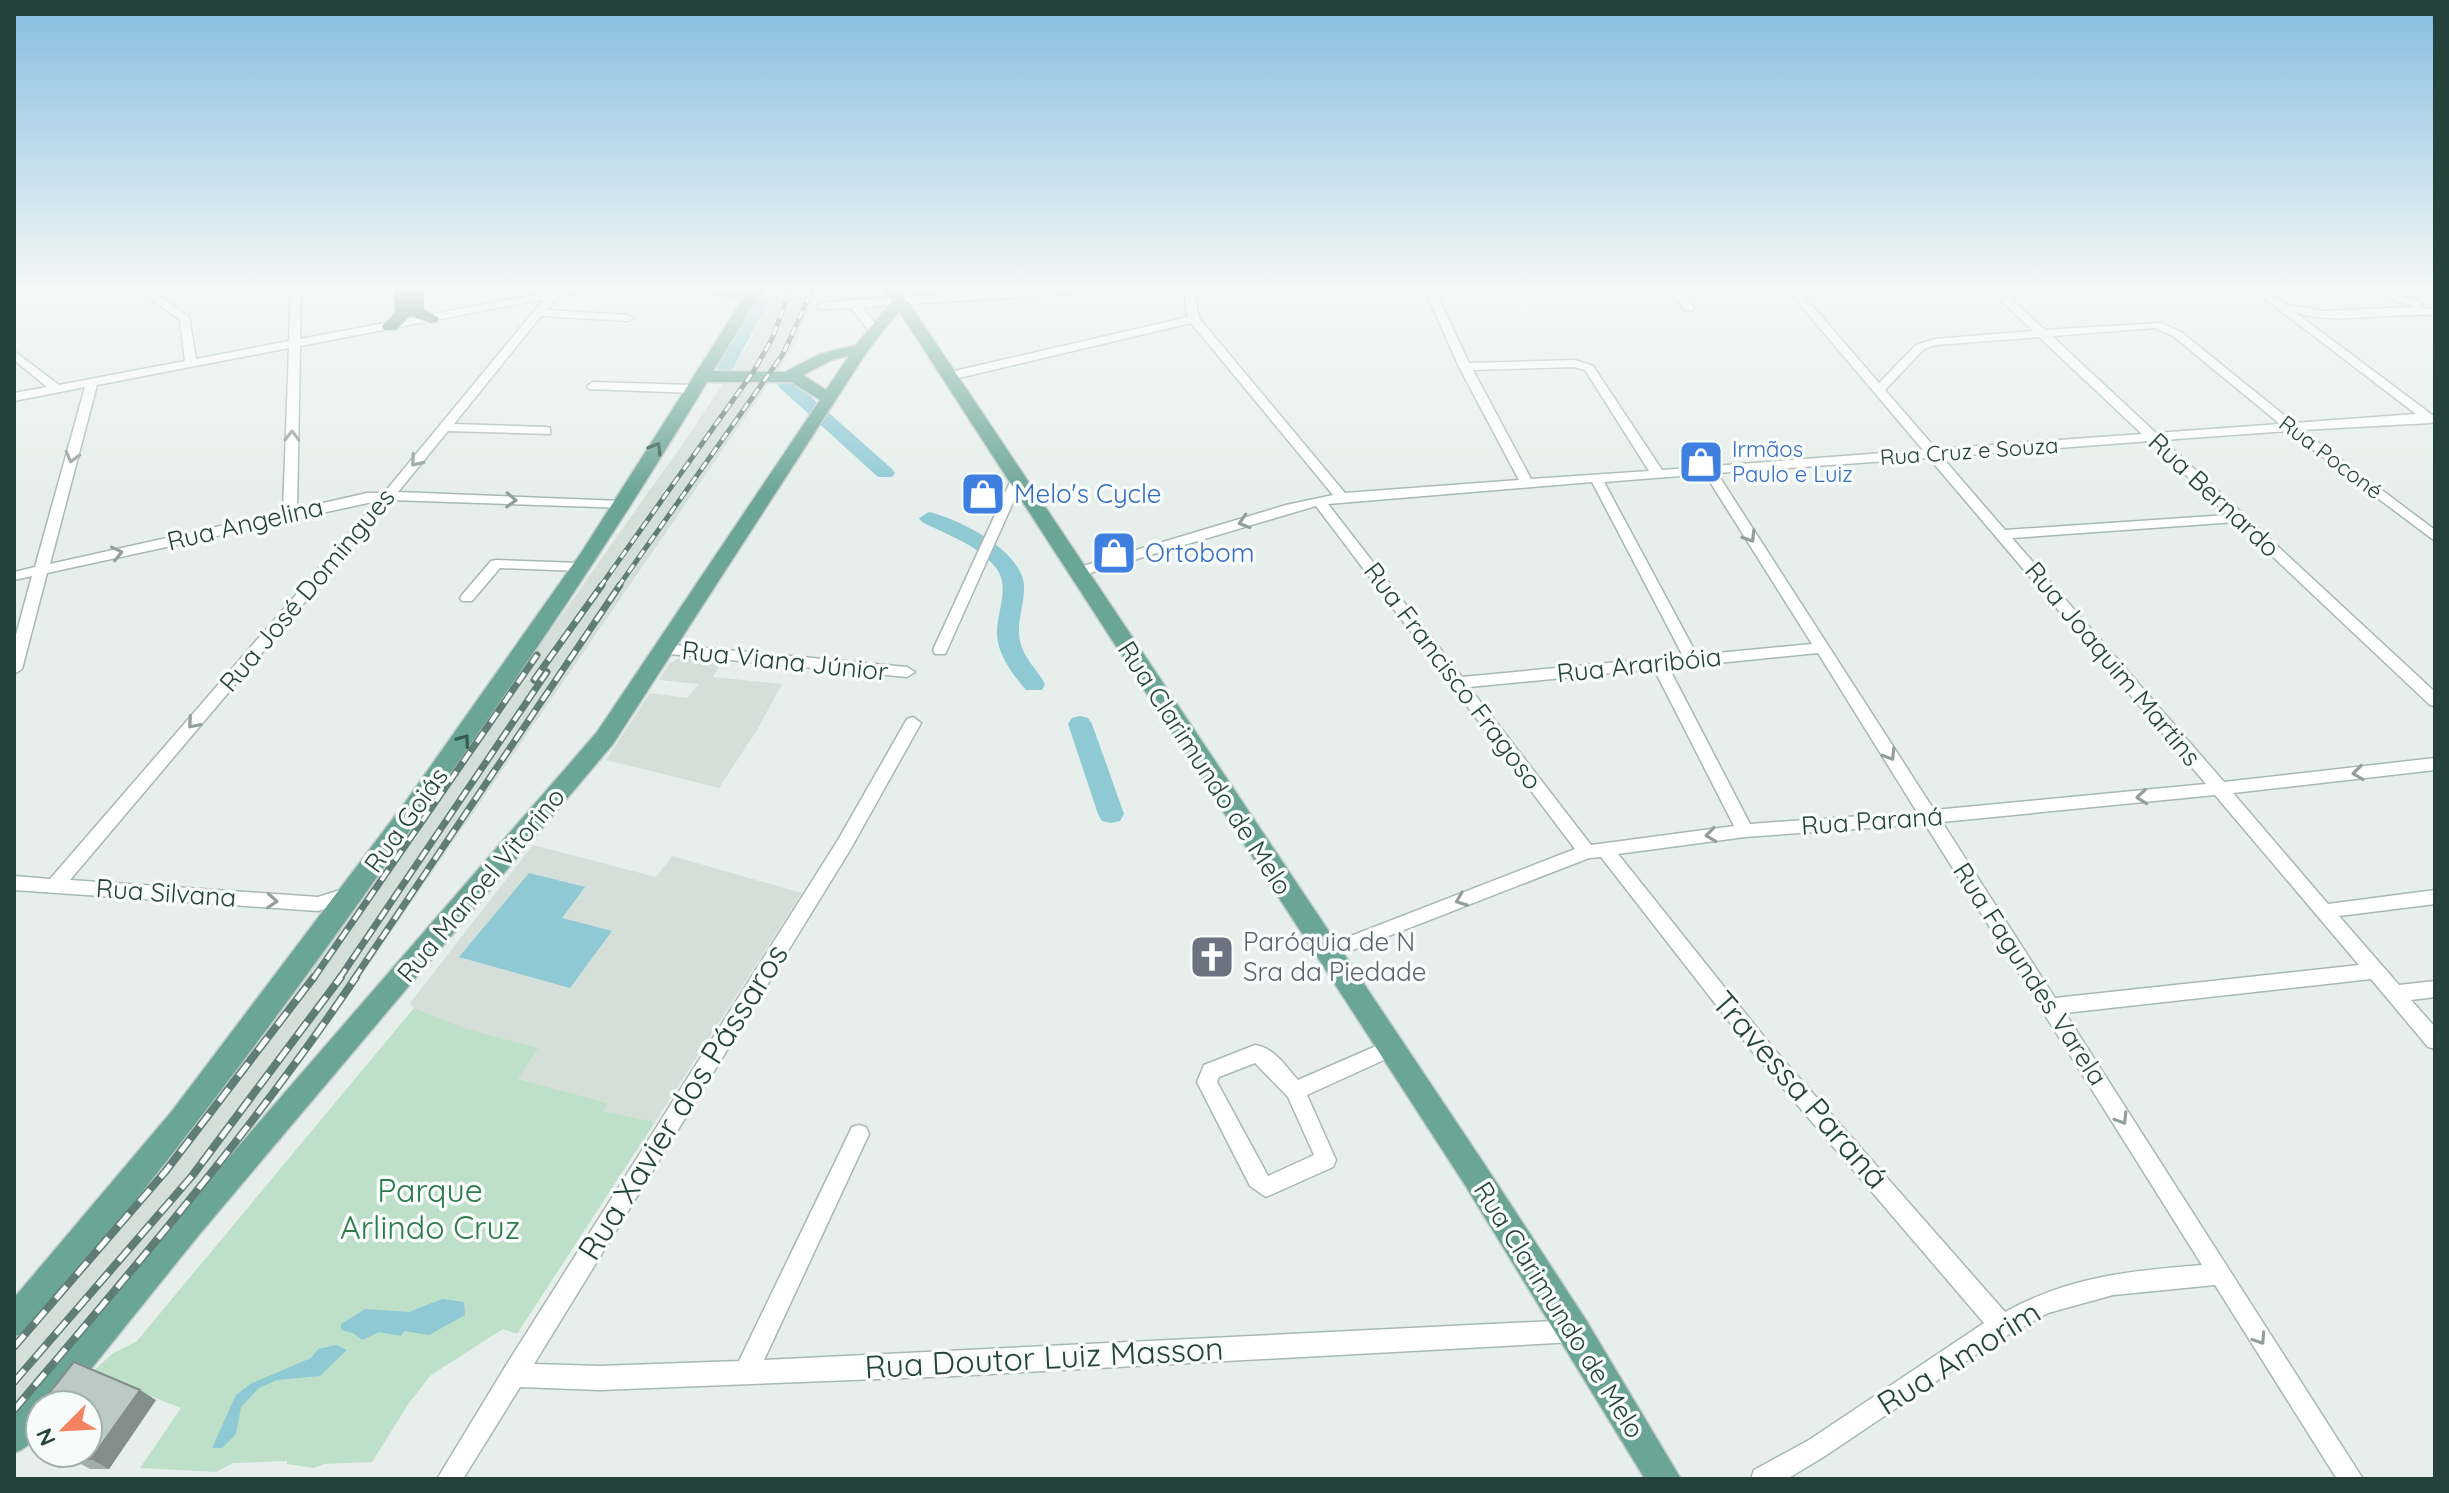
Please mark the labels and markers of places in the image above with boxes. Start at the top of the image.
place label: Irmãos Paulo e Luiz [1732,435,1853,488]
shop icon: Irmãos Paulo e Luiz [1677,438,1725,486]
shop icon: Melo's Cycle [959,470,1007,518]
place label: Melo's Cycle [1014,477,1161,510]
shop icon: Ortobom [1090,529,1138,577]
place label: Ortobom [1145,536,1255,569]
place label: Paróquia de N Sra da Piedade [1243,925,1426,988]
church icon: Paróquia de N Sra da Piedade [1188,933,1236,981]

